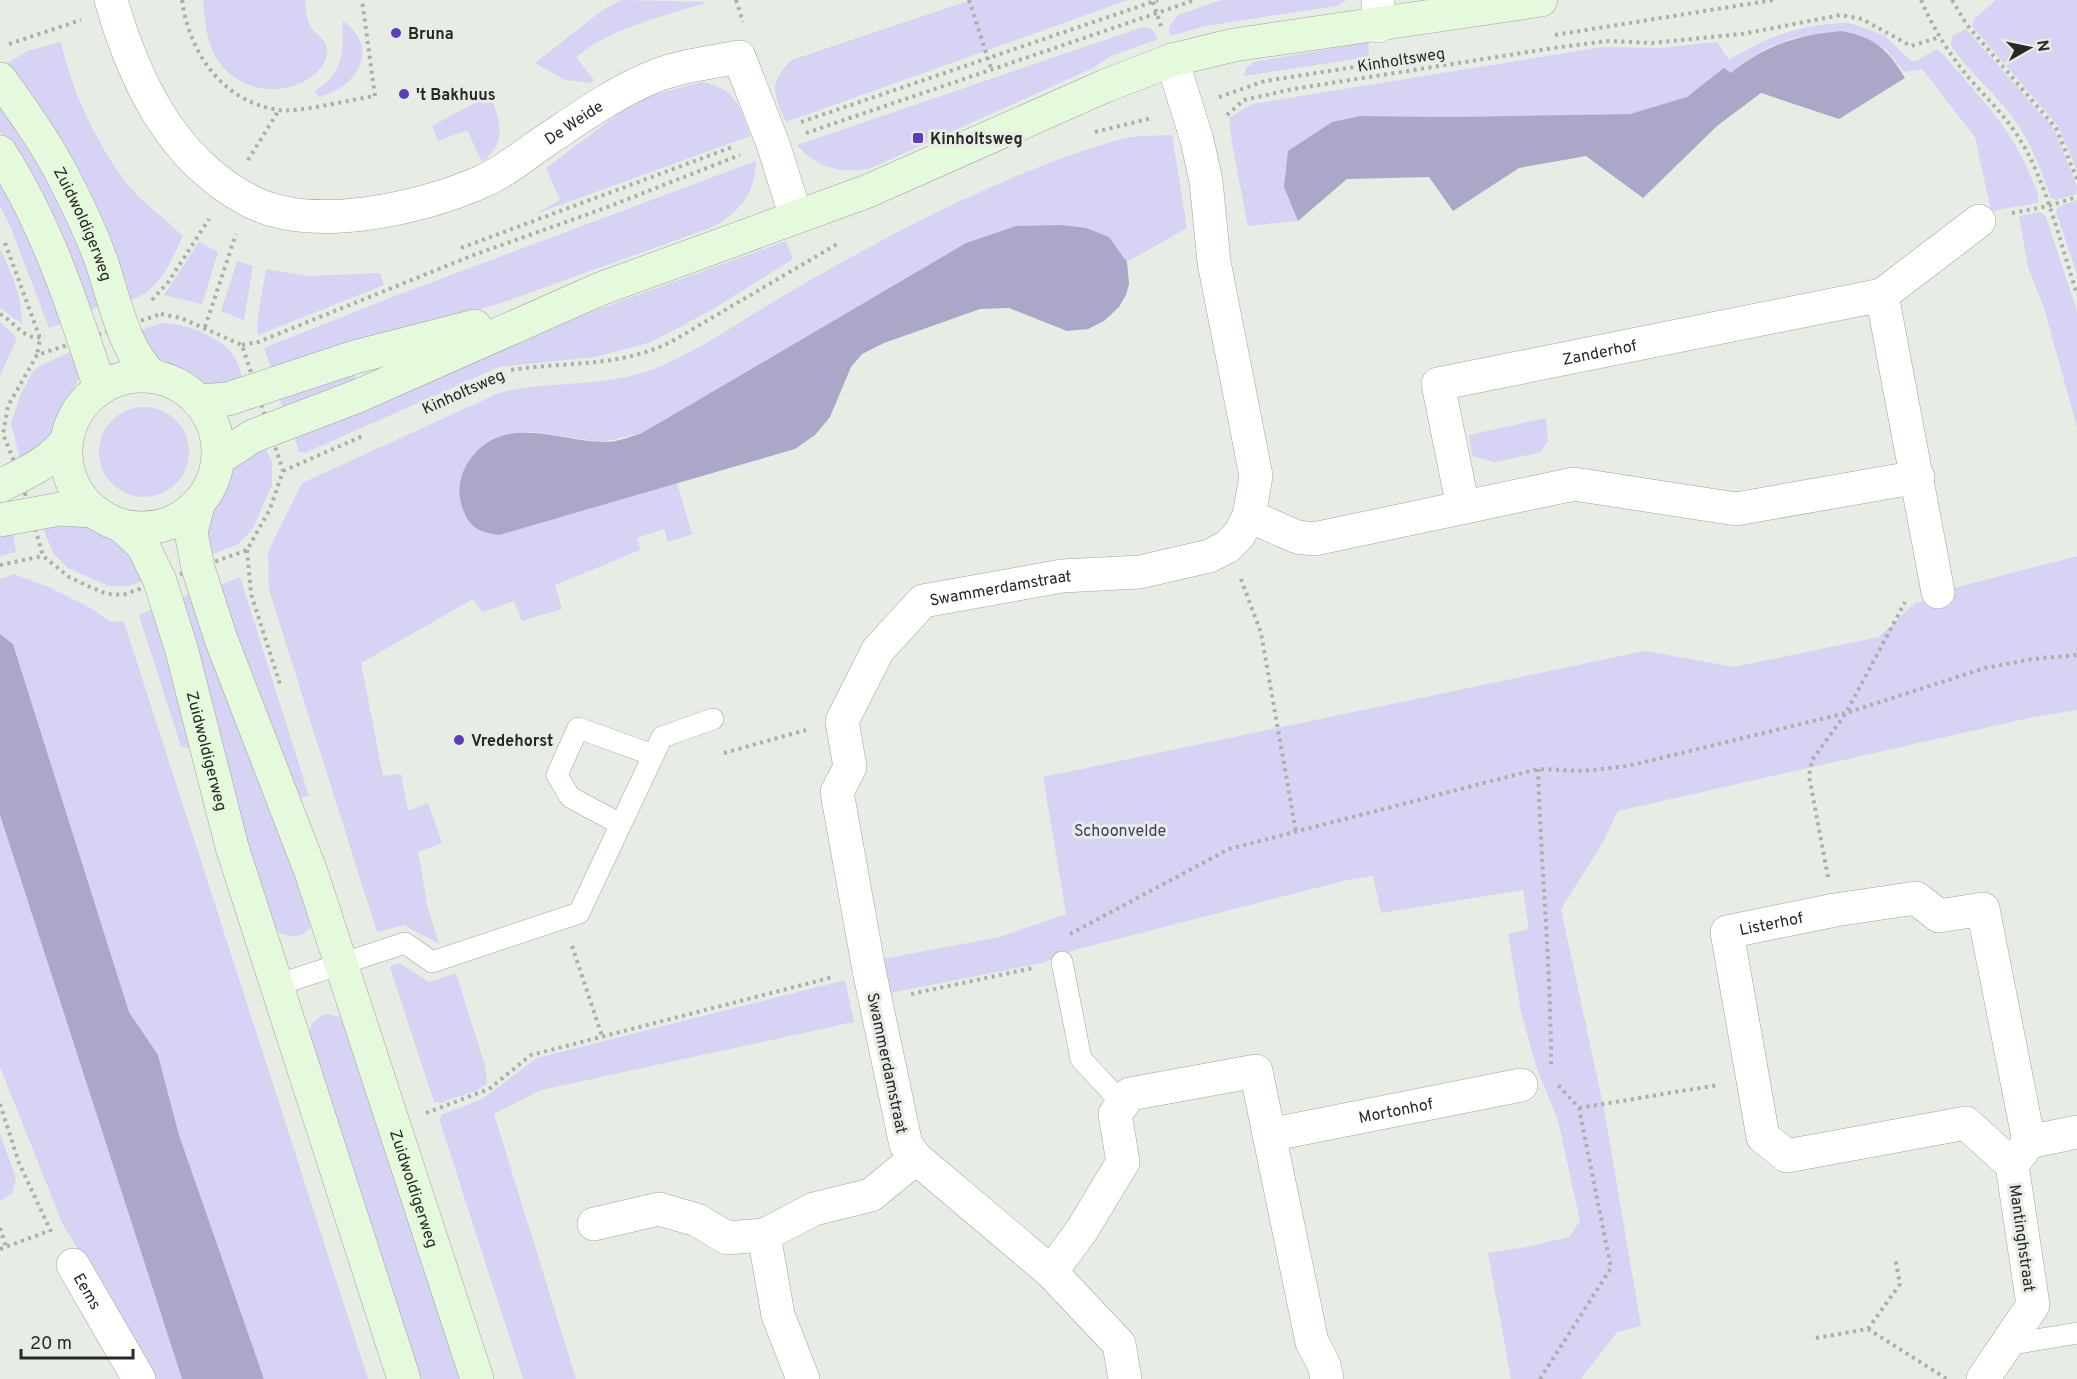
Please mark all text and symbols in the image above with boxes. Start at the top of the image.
north arrow [1999,18,2059,78]
place label: Bruna [408,25,454,45]
marker: Bruna [389,26,403,40]
text: N [2031,39,2053,53]
street label: Kinholtsweg [1356,44,1447,78]
place label: 't Bakhuus [416,86,496,106]
marker: 't Bakhuus [397,87,411,101]
street label: De Weide [541,97,608,150]
place label: Kinholtsweg [930,130,1023,150]
marker: Kinholtsweg [911,131,925,145]
street label: Zuidwoldigerweg [48,164,115,284]
street label: Zanderhof [1561,336,1639,371]
street label: Kinholtsweg [419,366,508,420]
street label: Swammerdamstraat [928,568,1072,612]
street label: Zuidwoldigerweg [181,689,230,814]
place label: Vredehorst [471,732,553,752]
marker: Vredehorst [452,733,466,747]
park label: Schoonvelde [1074,822,1166,842]
street label: Listerhof [1738,909,1806,941]
street label: Swammerdamstraat [861,991,911,1136]
street label: Mortonhof [1357,1095,1435,1129]
street label: Zuidwoldigerweg [384,1128,441,1251]
street label: Mantinghstraat [2004,1183,2038,1293]
street label: Eems [68,1270,105,1314]
scale bar [21,1322,134,1360]
text: 20 m [30,1333,72,1356]

